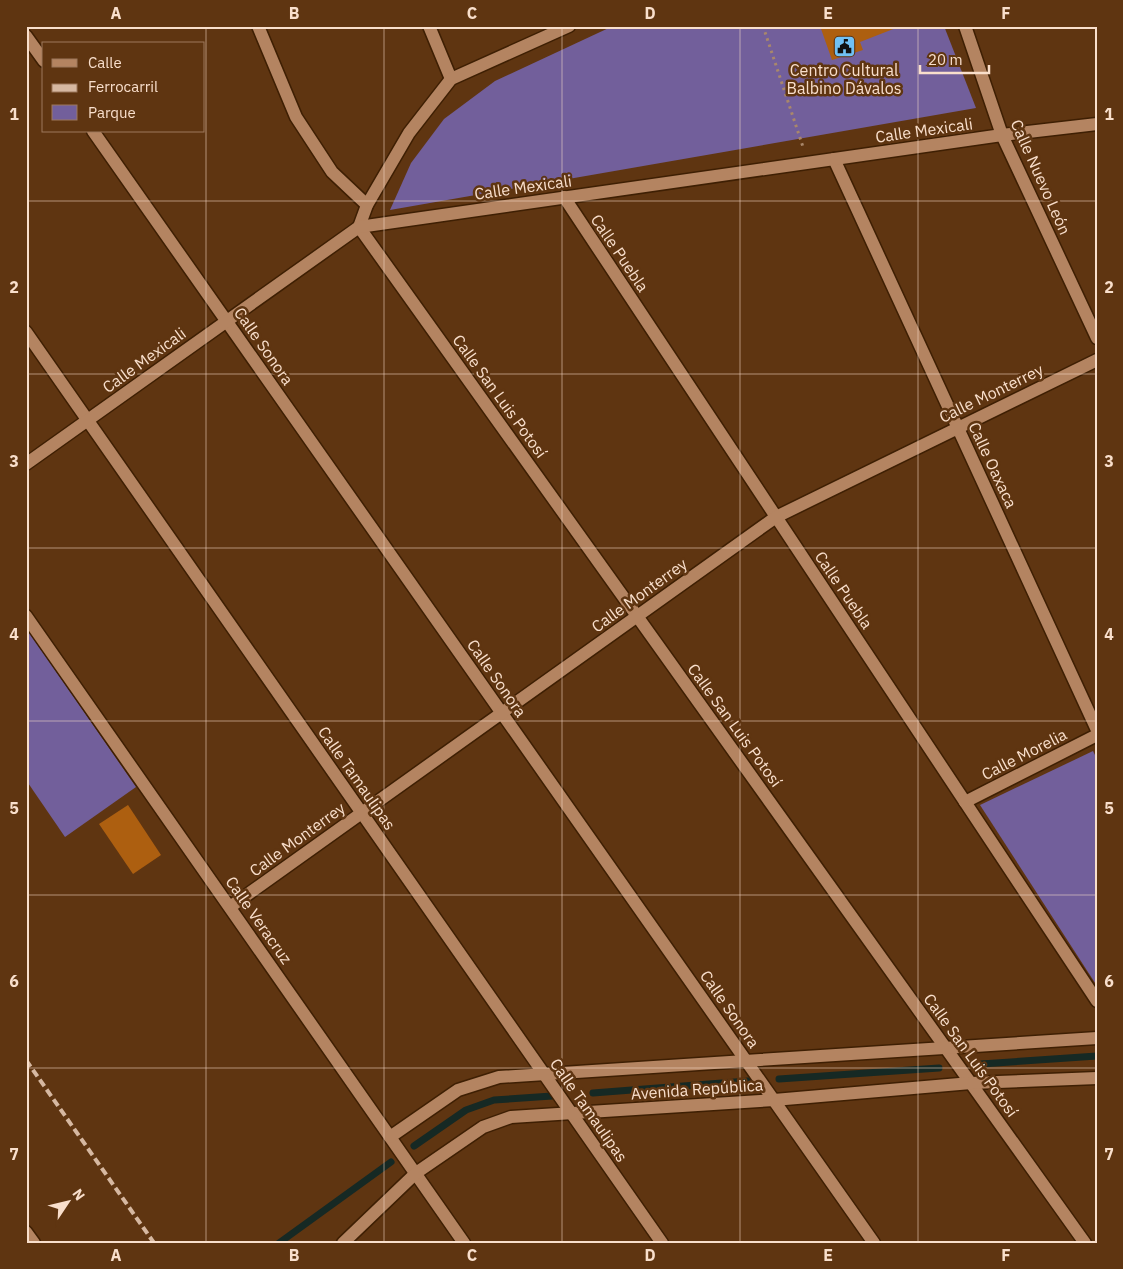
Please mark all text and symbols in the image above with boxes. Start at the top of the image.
text: A [111,3,122,23]
text: B [289,3,300,23]
text: C [467,3,477,23]
text: D [644,3,656,23]
text: E [823,3,833,23]
text: F [1001,3,1011,23]
public building icon: Centro Cultural Balbino Dávalos [832,34,856,58]
legend [42,42,205,132]
scale bar [920,42,989,74]
text: 20 m [928,50,963,69]
text: Calle [88,53,122,72]
place label: Centro Cultural Balbino Dávalos [787,60,901,98]
text: Ferrocarril [88,77,158,96]
text: Parque [88,103,136,122]
text: 1 [9,104,19,124]
text: 1 [1104,104,1114,124]
street label: Calle Mexicali [874,113,974,147]
street label: Calle Nuevo León [1007,116,1075,238]
street label: Calle Mexicali [473,170,573,204]
street label: Calle Puebla [587,210,654,296]
text: 2 [9,277,19,297]
text: 2 [1104,277,1114,297]
street label: Calle Sonora [230,303,298,389]
street label: Calle Mexicali [98,323,190,397]
street label: Calle San Luis Potosí [449,330,551,462]
street label: Calle Monterrey [936,359,1046,427]
street label: Calle Oaxaca [964,419,1022,512]
text: 3 [9,451,19,471]
text: 3 [1104,451,1114,471]
street label: Calle Puebla [811,547,878,633]
street label: Calle Monterrey [587,554,691,636]
text: 4 [9,624,19,644]
text: 4 [1104,624,1114,644]
street label: Calle Sonora [463,635,531,721]
street label: Calle San Luis Potosí [684,659,786,791]
street label: Calle Tamaulipas [314,722,400,834]
street label: Calle Morelia [978,724,1070,784]
text: 5 [9,798,19,818]
street label: Calle Monterrey [245,798,349,880]
text: 5 [1104,798,1114,818]
street label: Calle Veracruz [221,872,297,968]
street label: Calle Sonora [696,966,764,1052]
text: 6 [9,971,19,991]
text: 6 [1104,971,1114,991]
street label: Calle San Luis Potosí [920,989,1022,1121]
street label: Calle Tamaulipas [546,1054,632,1166]
street label: Avenida República [630,1074,764,1104]
text: 7 [9,1144,19,1164]
text: 7 [1104,1144,1114,1164]
north arrow [42,1176,92,1226]
text: N [68,1185,89,1204]
text: A [111,1245,122,1265]
text: B [289,1245,300,1265]
text: C [467,1245,477,1265]
text: D [644,1245,656,1265]
text: E [823,1245,833,1265]
text: F [1001,1245,1011,1265]

